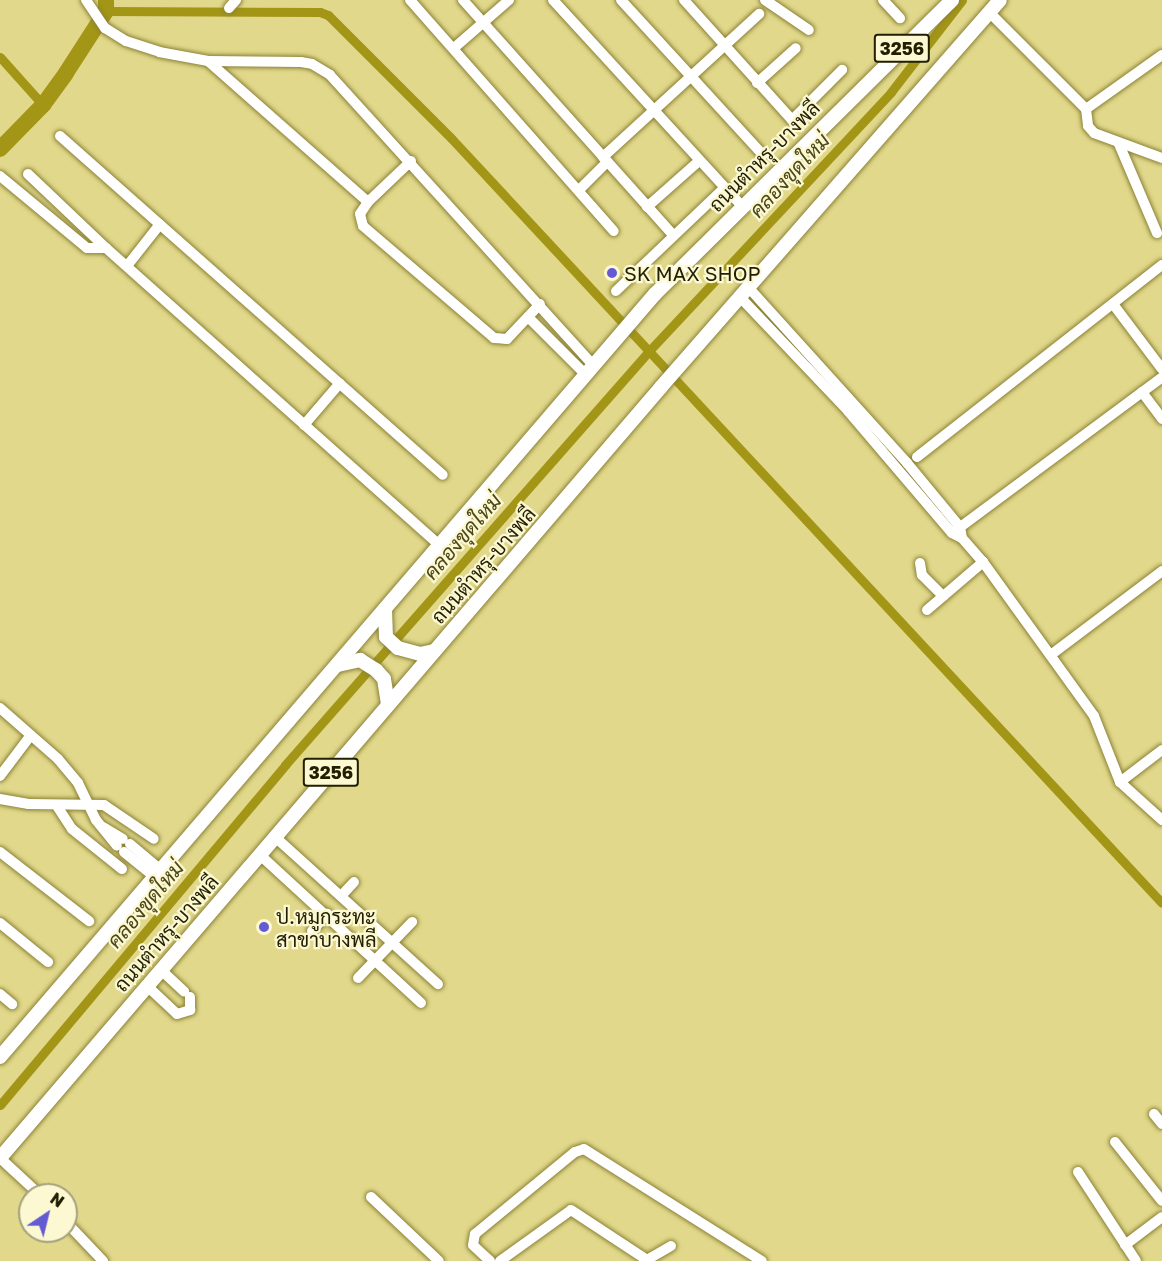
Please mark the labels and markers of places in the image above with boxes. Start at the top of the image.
place label: SK MAX SHOP [624,261,761,285]
marker: SK MAX SHOP [605,266,619,280]
place label: ป.หมูกระทะ สาขาบางพลี [276,904,377,951]
marker: ป.หมูกระทะ สาขาบางพลี [257,920,271,934]

